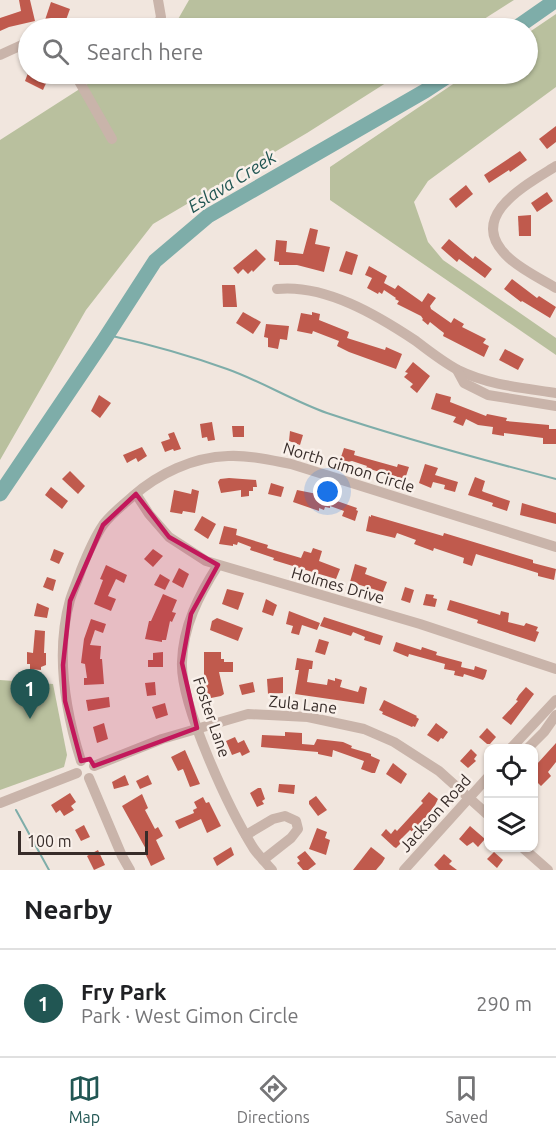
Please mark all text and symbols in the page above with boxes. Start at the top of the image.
search box [18,18,538,84]
icon: search [39,35,72,68]
text: Search here [87,39,203,64]
water label: Eslava Creek [184,146,280,216]
street label: North Gimon Circle [281,438,417,496]
your location [313,477,342,506]
street label: Holmes Drive [289,563,387,607]
pin: 1 [10,670,50,719]
street label: Foster Lane [190,674,234,760]
street label: Zula Lane [268,691,338,717]
map controls [484,744,538,852]
button: locate [484,744,538,798]
street label: Jackson Road [396,771,474,855]
button: layers [484,798,538,852]
scale bar [18,828,148,856]
text: 100 m [27,832,72,850]
text: Nearby [24,895,112,924]
text: Fry Park [81,979,166,1004]
text: 1 [38,992,49,1015]
text: 290 m [476,992,532,1015]
text: Park · West Gimon Circle [81,1004,299,1027]
tab: Map [68,1072,101,1126]
tab: Directions [237,1072,310,1126]
tab: Saved [446,1072,488,1126]

